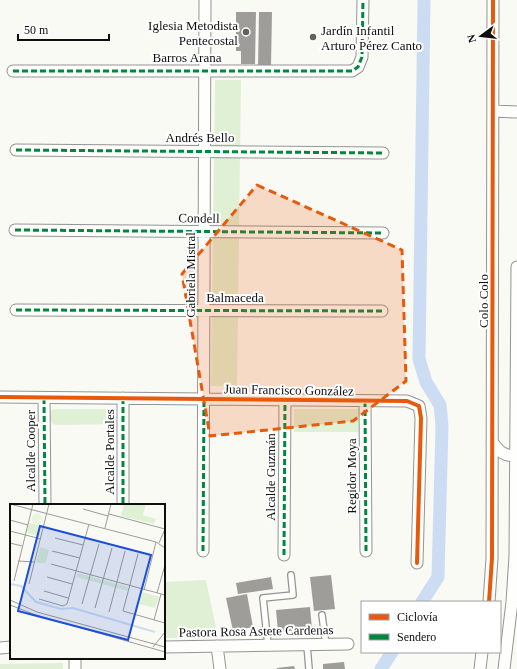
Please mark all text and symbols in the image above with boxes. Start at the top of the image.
scale bar [18,16,109,42]
north arrow [461,16,501,56]
place label: Iglesia Metodista Pentecostal [148,18,238,48]
text: 50 m [24,23,49,37]
place label: Jardín Infantil Arturo Pérez Canto [321,23,422,53]
marker: Iglesia Metodista Pentecostal [241,27,251,37]
marker: Jardín Infantil Arturo Pérez Canto [308,32,318,42]
text: N [465,33,478,44]
street label: Barros Arana [153,50,222,65]
street label: Andrés Bello [166,130,234,145]
street label: Condell [178,210,220,226]
street label: Gabriela Mistral [183,232,198,318]
street label: Colo Colo [476,274,491,328]
street label: Balmaceda [206,290,264,305]
street label: Juan Francisco González [224,381,354,399]
street label: Alcalde Cooper [23,409,38,492]
street label: Alcalde Portales [102,409,117,495]
street label: Alcalde Guzmán [263,433,278,521]
street label: Regidor Moya [344,438,359,514]
inset map [10,504,165,659]
legend [361,601,501,653]
text: Ciclovía [397,610,438,624]
street label: Pastora Rosa Astete Cardenas [178,622,334,640]
text: Sendero [397,630,436,644]

